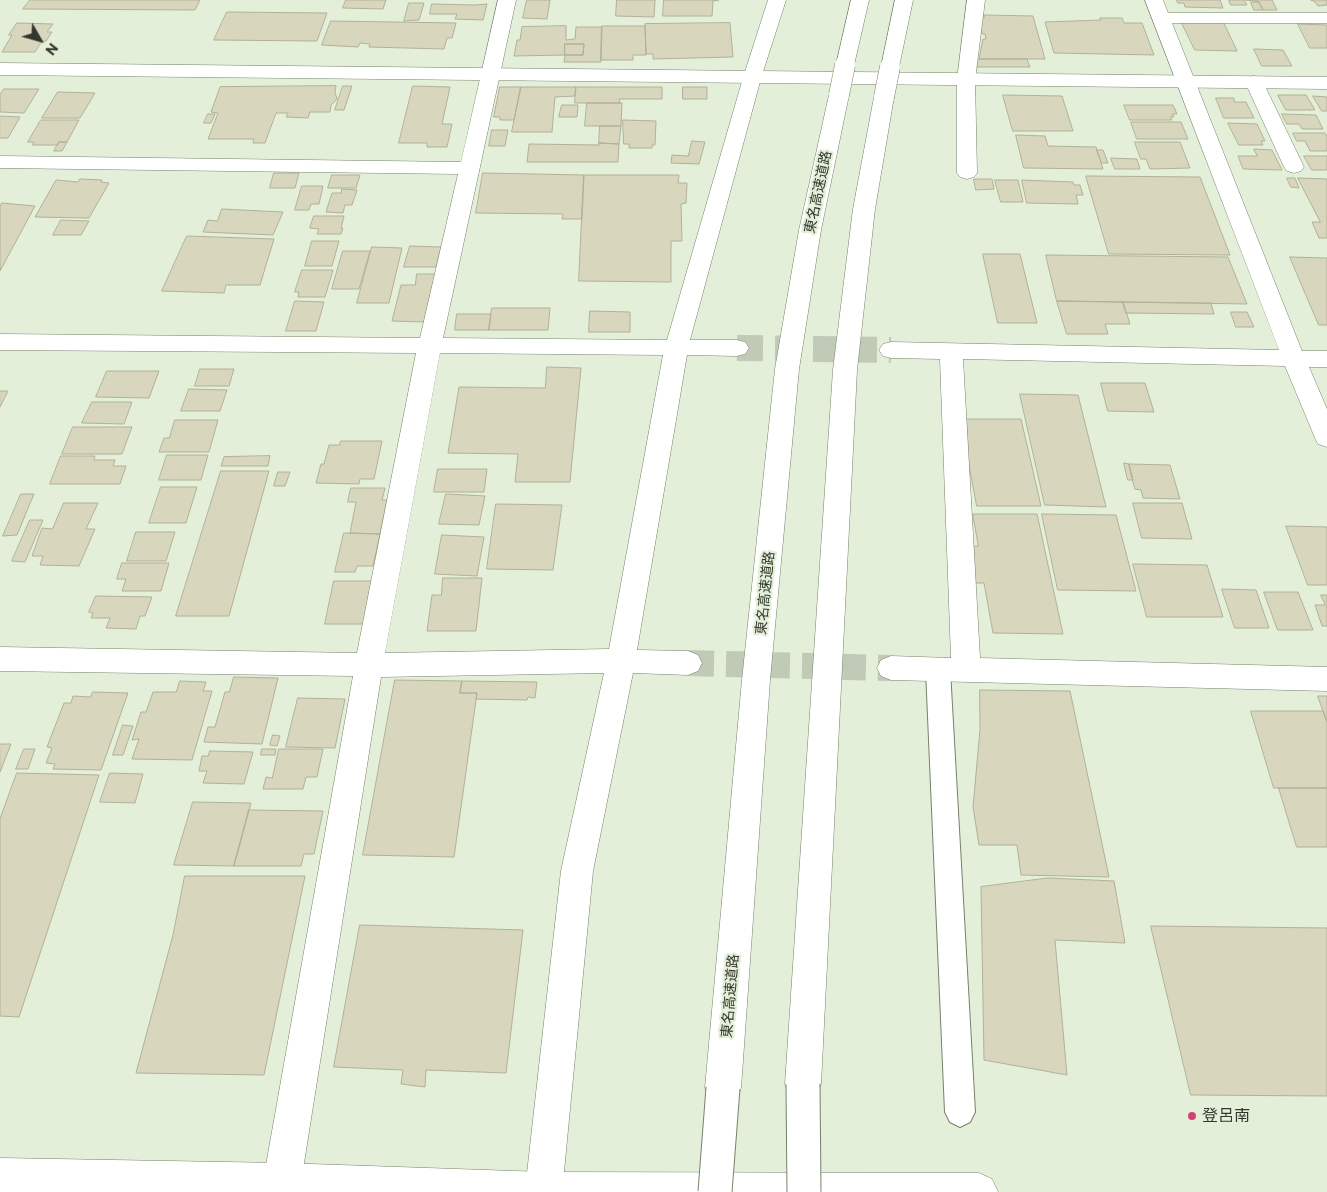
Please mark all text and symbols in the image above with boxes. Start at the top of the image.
north arrow [15,15,65,65]
text: N [42,40,62,59]
street label: 東名高速道路 [801,149,835,235]
street label: 東名高速道路 [752,550,778,636]
street label: 東名高速道路 [718,953,742,1039]
place label: 登呂南 [1202,1106,1250,1126]
marker: 登呂南 [1186,1110,1198,1122]

